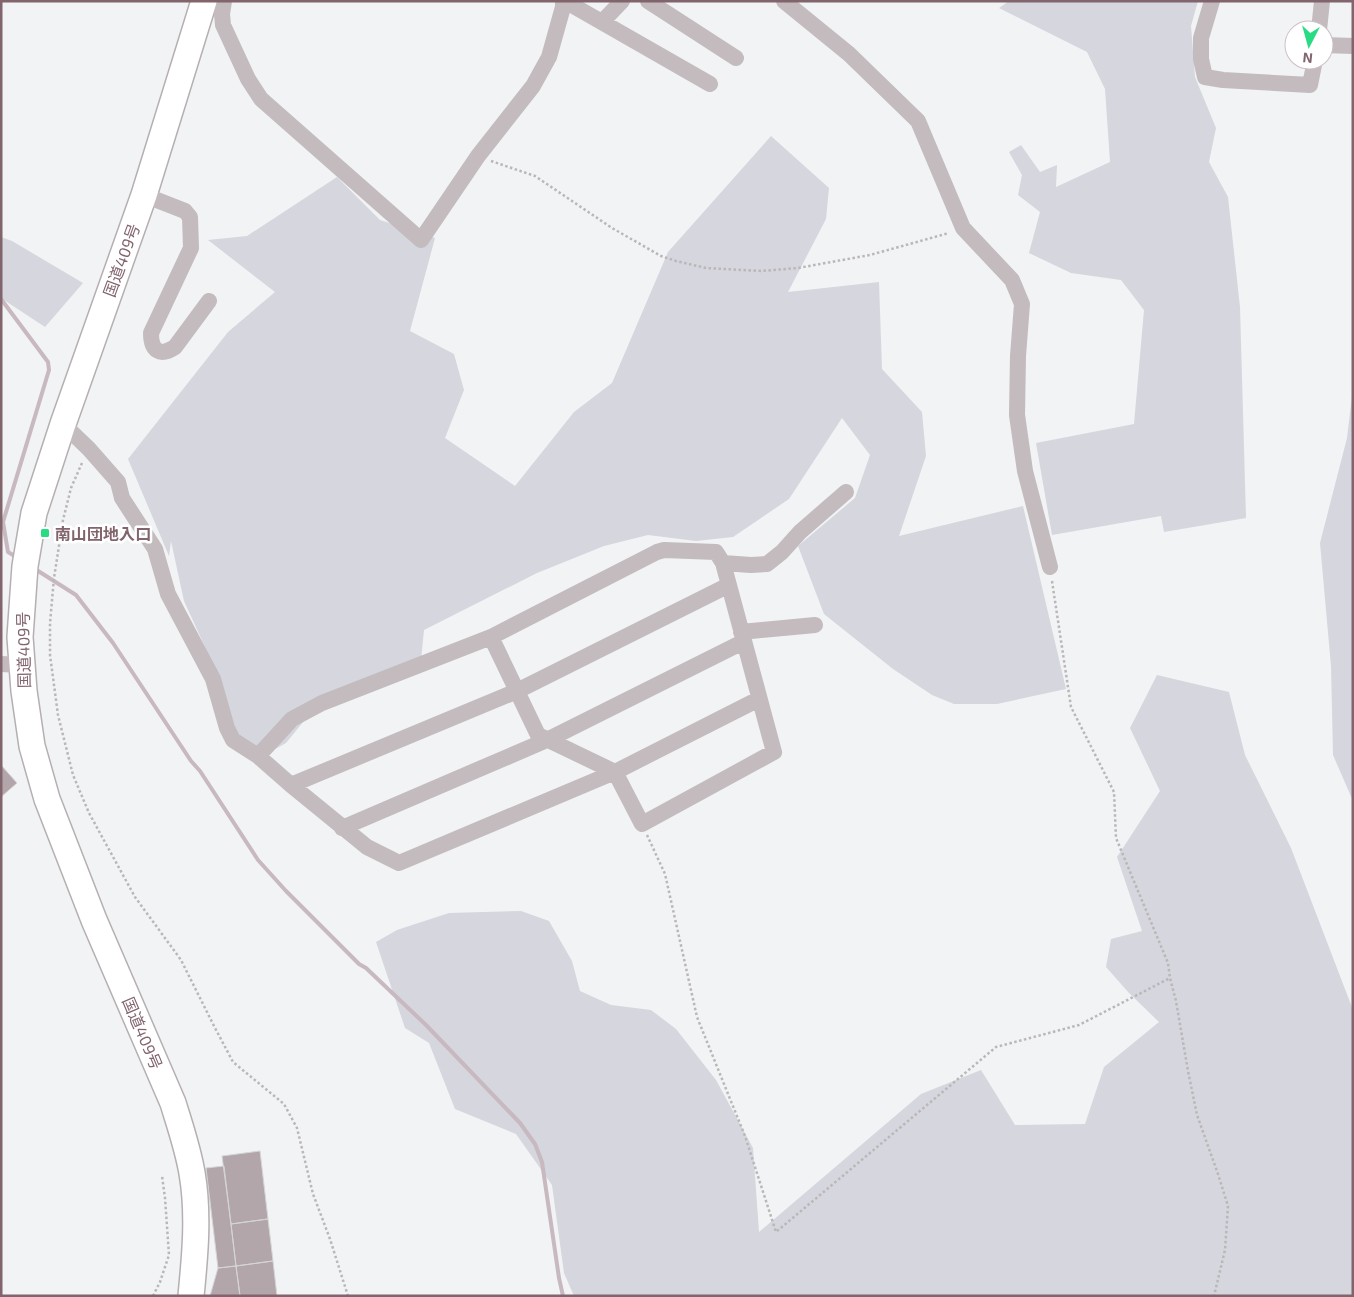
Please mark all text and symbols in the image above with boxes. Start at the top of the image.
north arrow [1284,20,1334,70]
text: N [1302,49,1314,67]
street label: 国道409号 [99,221,143,299]
place label: 南山団地入口 [55,524,151,543]
marker: 南山団地入口 [39,527,51,539]
street label: 国道409号 [13,612,33,688]
street label: 国道409号 [119,994,167,1072]

